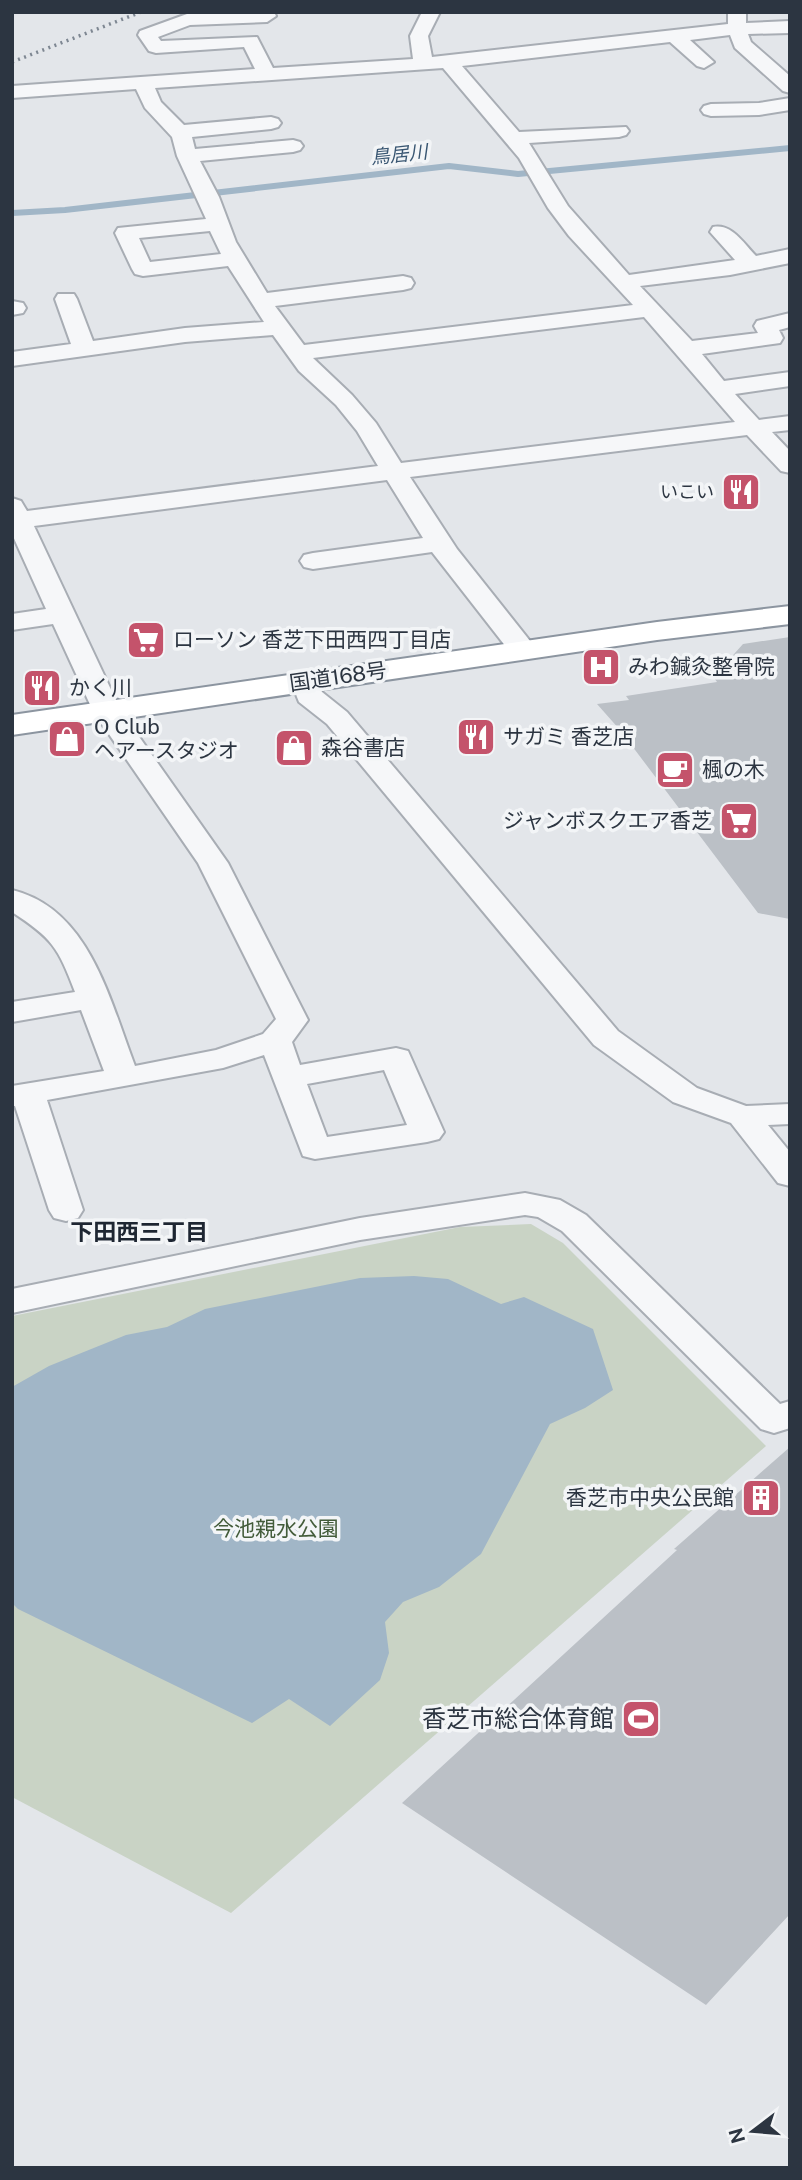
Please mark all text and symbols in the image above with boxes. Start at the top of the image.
water label: 鳥居川 [369,140,430,168]
restaurant icon: いこい [720,471,762,513]
place label: いこい [660,481,714,502]
supermarket icon: ローソン 香芝下田西四丁目店 [125,619,167,661]
place label: ローソン 香芝下田西四丁目店 [173,627,451,652]
hospital icon: みわ鍼灸整骨院 [580,646,622,688]
place label: みわ鍼灸整骨院 [628,654,775,679]
street label: 国道168号 [288,657,388,696]
restaurant icon: かく川 [21,667,63,709]
place label: かく川 [69,675,132,700]
place label: O Club ヘアースタジオ [94,714,239,763]
restaurant icon: サガミ 香芝店 [455,716,497,758]
shop icon: O Club ヘアースタジオ [46,718,88,760]
place label: サガミ 香芝店 [503,724,634,749]
shop icon: 森谷書店 [273,727,315,769]
place label: 森谷書店 [321,735,405,760]
cafe icon: 楓の木 [654,749,696,791]
place label: 楓の木 [702,757,765,782]
supermarket icon: ジャンボスクエア香芝 [718,800,760,842]
place label: ジャンボスクエア香芝 [503,808,712,833]
district label: 下田西三丁目 [70,1218,208,1245]
building icon: 香芝市中央公民館 [740,1477,782,1519]
place label: 香芝市中央公民館 [566,1485,734,1510]
park label: 今池親水公園 [213,1516,339,1541]
sports icon: 香芝市総合体育館 [620,1698,662,1740]
place label: 香芝市総合体育館 [422,1704,614,1732]
north arrow [718,2096,788,2166]
text: N [724,2126,749,2146]

